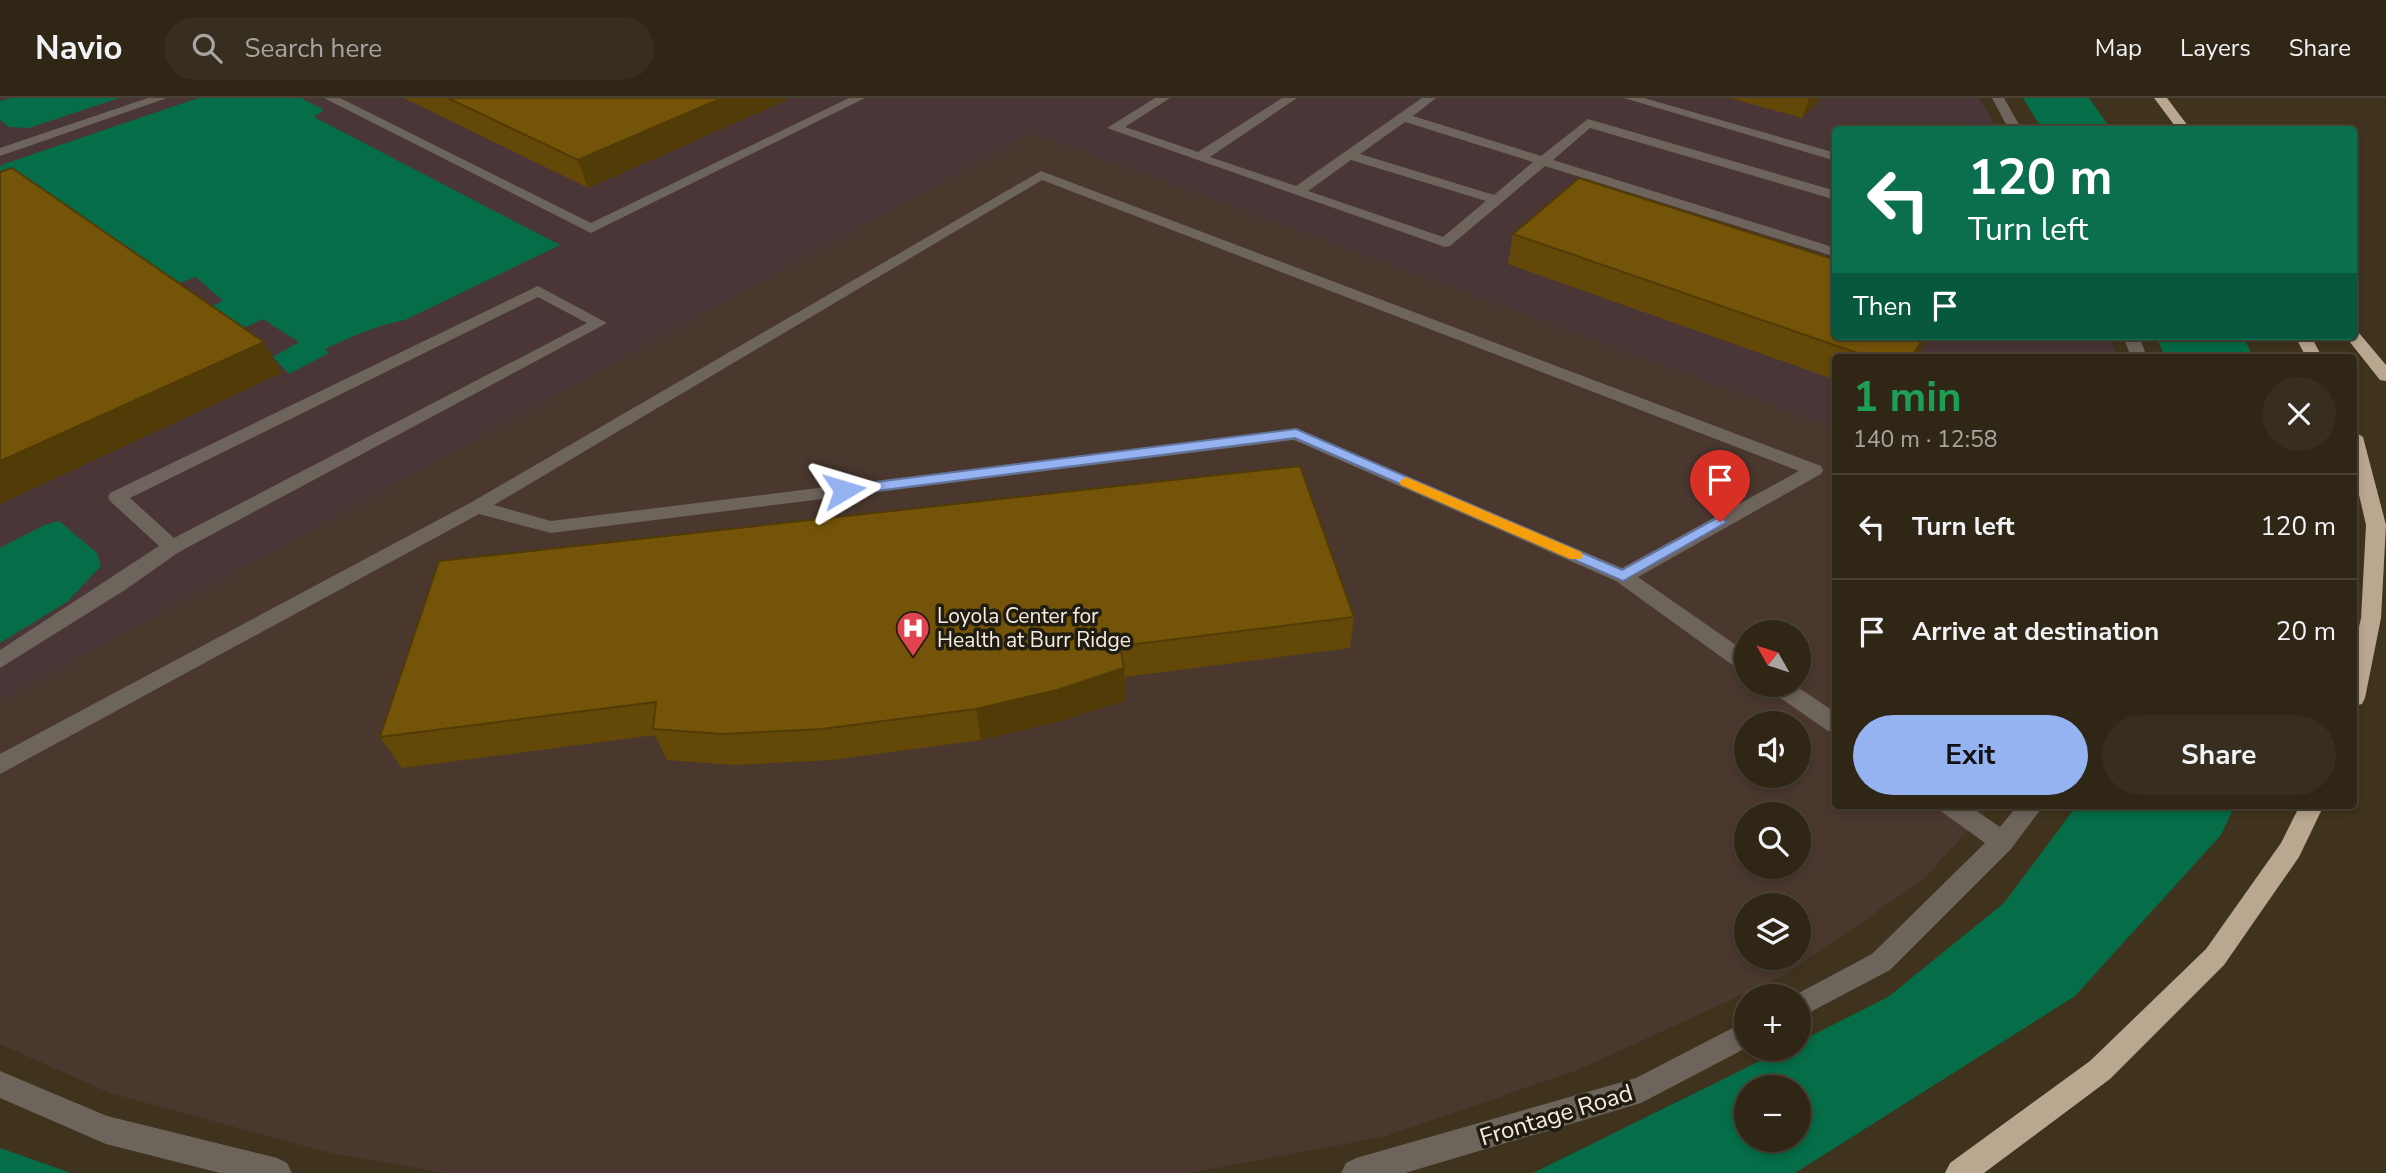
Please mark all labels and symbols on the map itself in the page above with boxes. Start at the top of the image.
pin [1690,450,1750,522]
position arrow [807,453,881,527]
place label: Loyola Center for Health at Burr Ridge [937,602,1131,654]
hospital icon: Loyola Center for Health at Burr Ridge [894,609,932,658]
north arrow [1734,620,1811,696]
street label: Frontage Road [1476,1077,1636,1153]

